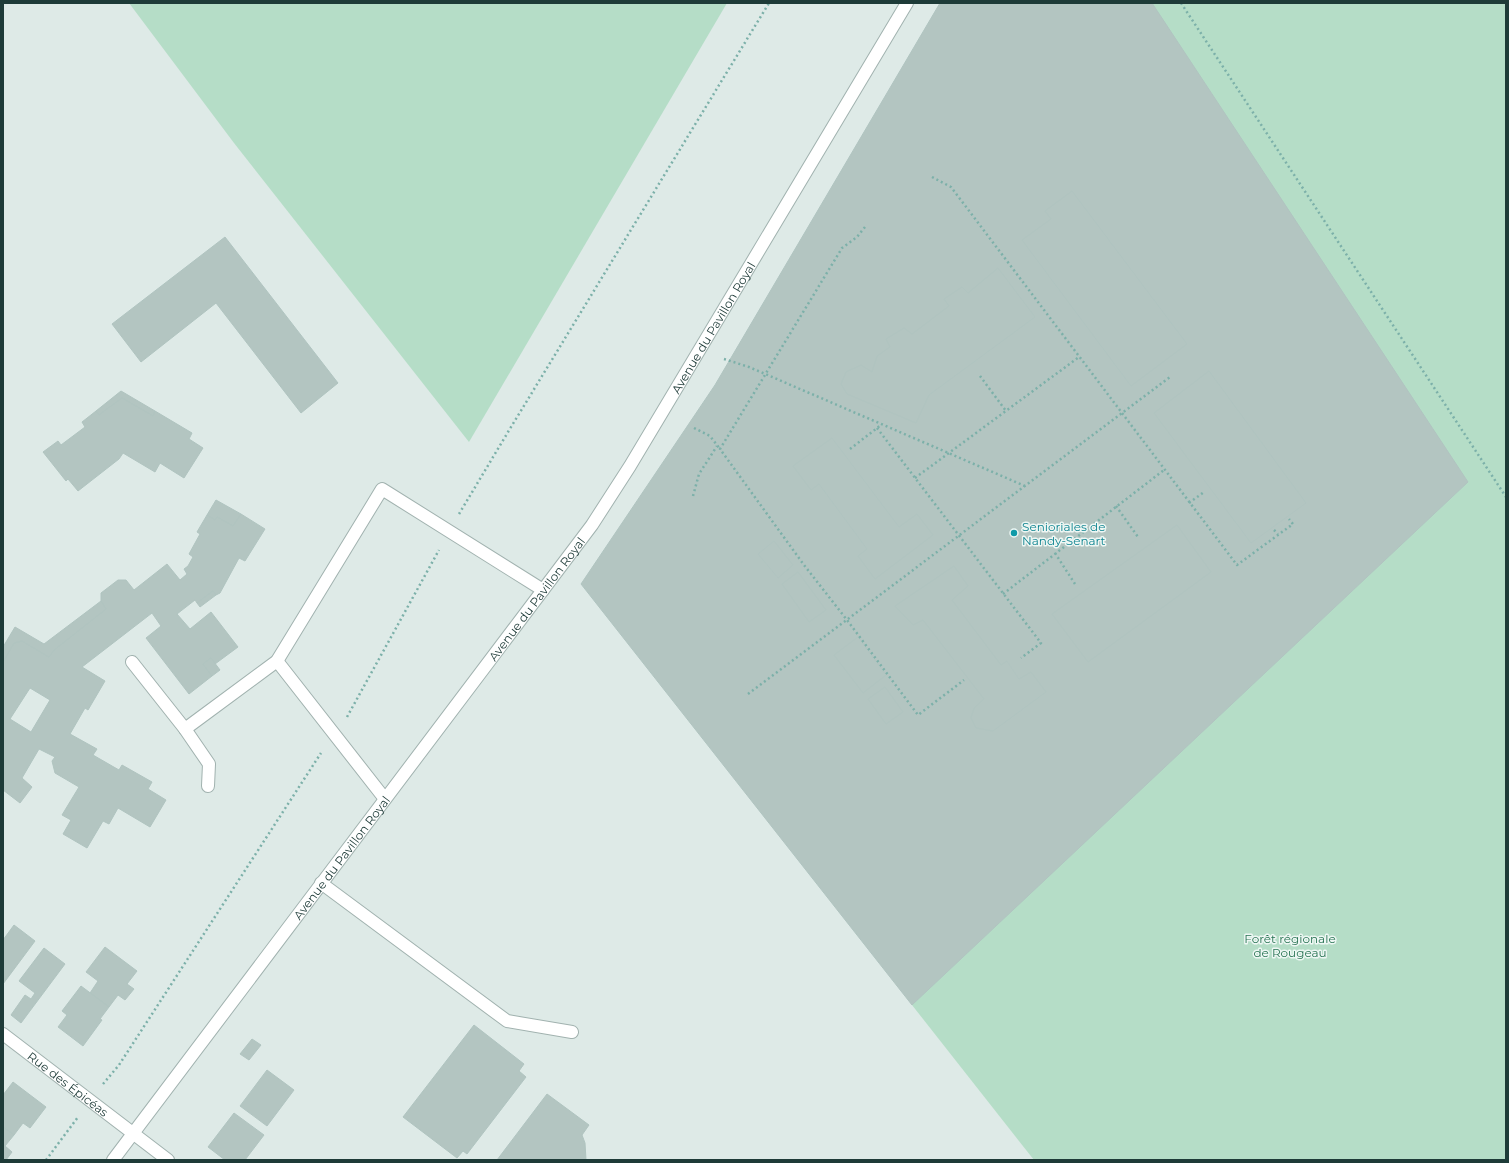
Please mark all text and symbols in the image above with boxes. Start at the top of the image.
street label: Avenue du Pavillon Royal [668,259,758,396]
place label: Senioriales de Nandy-Senart [1022,519,1106,548]
marker: Senioriales de Nandy-Senart [1009,528,1019,538]
street label: Avenue du Pavillon Royal [485,534,588,664]
street label: Avenue du Pavillon Royal [290,793,393,922]
park label: Forêt régionale de Rougeau [1244,931,1336,960]
street label: Rue des Épicéas [25,1048,112,1119]

